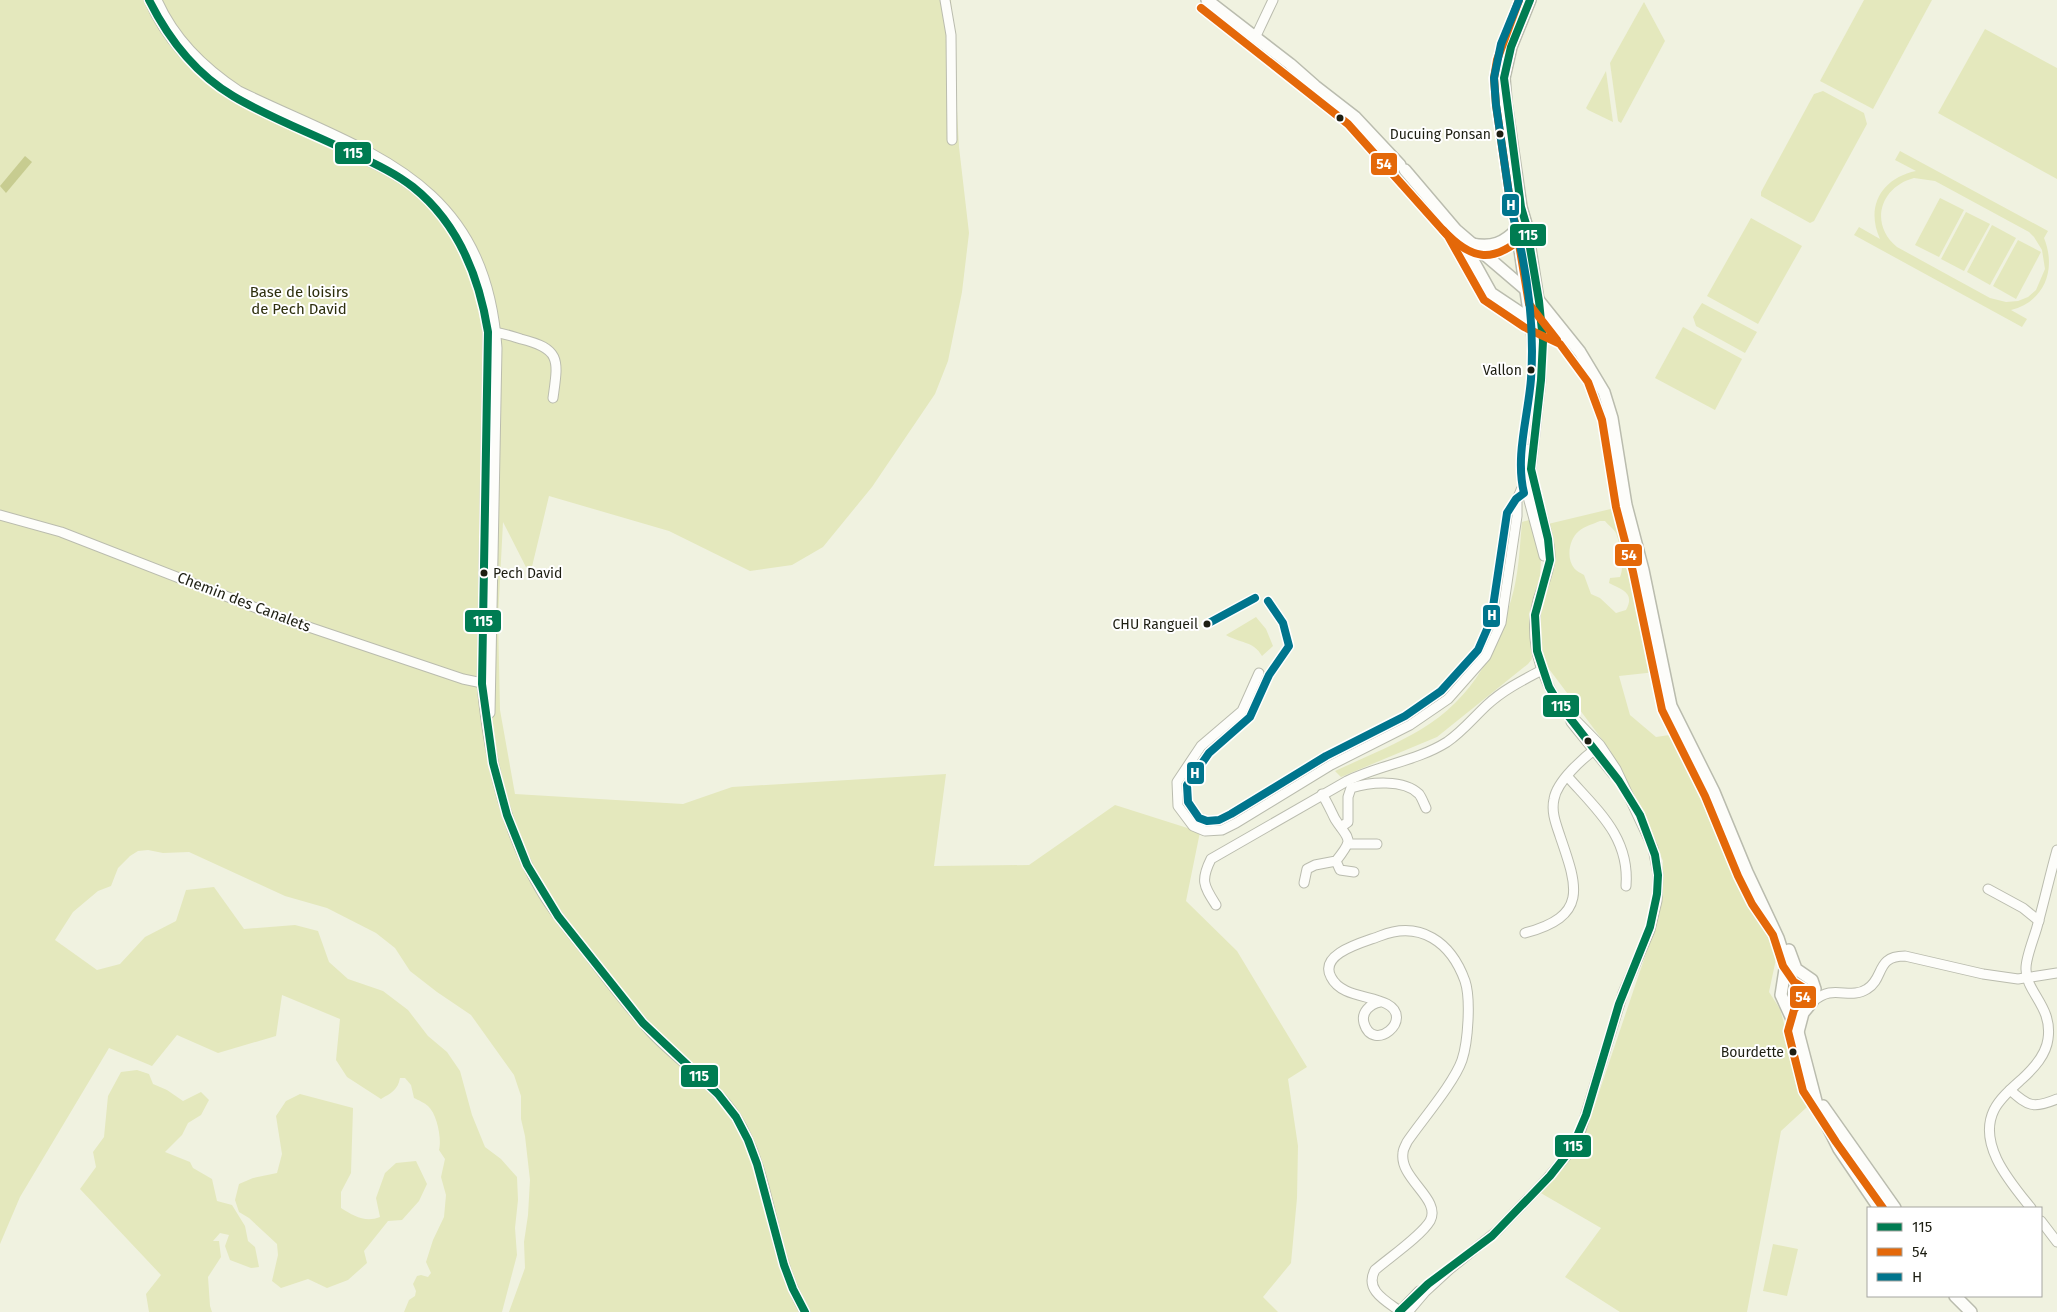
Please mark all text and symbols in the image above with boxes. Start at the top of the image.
unlabelled marker [1335,113,1345,123]
place label: Ducuing Ponsan [1390,126,1491,143]
marker: Ducuing Ponsan [1495,129,1505,139]
line badge: 115 [334,141,372,165]
text: 115 [343,145,364,162]
line badge: 54 [1370,152,1398,176]
text: 54 [1376,156,1392,173]
line badge: H [1501,193,1520,217]
text: H [1506,197,1516,214]
line badge: 115 [1509,223,1547,247]
text: 115 [1518,227,1539,244]
park label: Base de loisirs de Pech David [250,283,348,318]
place label: Vallon [1483,362,1522,379]
marker: Vallon [1526,365,1536,375]
line badge: 54 [1614,543,1643,567]
text: 54 [1621,547,1637,564]
place label: Pech David [493,565,562,582]
street label: Chemin des Canalets [175,568,313,636]
marker: Pech David [479,568,489,578]
line badge: H [1482,604,1501,628]
text: H [1487,607,1497,624]
line badge: 115 [464,609,502,633]
text: 115 [473,613,494,630]
place label: CHU Rangueil [1113,616,1198,633]
marker: CHU Rangueil [1202,619,1212,629]
line badge: 115 [1542,694,1580,718]
text: 115 [1551,698,1572,715]
unlabelled marker [1583,736,1593,746]
line badge: H [1186,761,1205,785]
text: H [1190,765,1200,782]
line badge: 54 [1789,985,1817,1009]
text: 54 [1795,989,1811,1006]
place label: Bourdette [1721,1044,1784,1061]
marker: Bourdette [1788,1047,1798,1057]
line badge: 115 [680,1064,719,1088]
text: 115 [689,1068,710,1085]
line badge: 115 [1554,1134,1592,1158]
text: 115 [1563,1138,1584,1155]
legend [1867,1207,2042,1297]
text: 115 [1912,1218,1932,1236]
text: 54 [1912,1243,1928,1261]
text: H [1912,1268,1922,1286]

